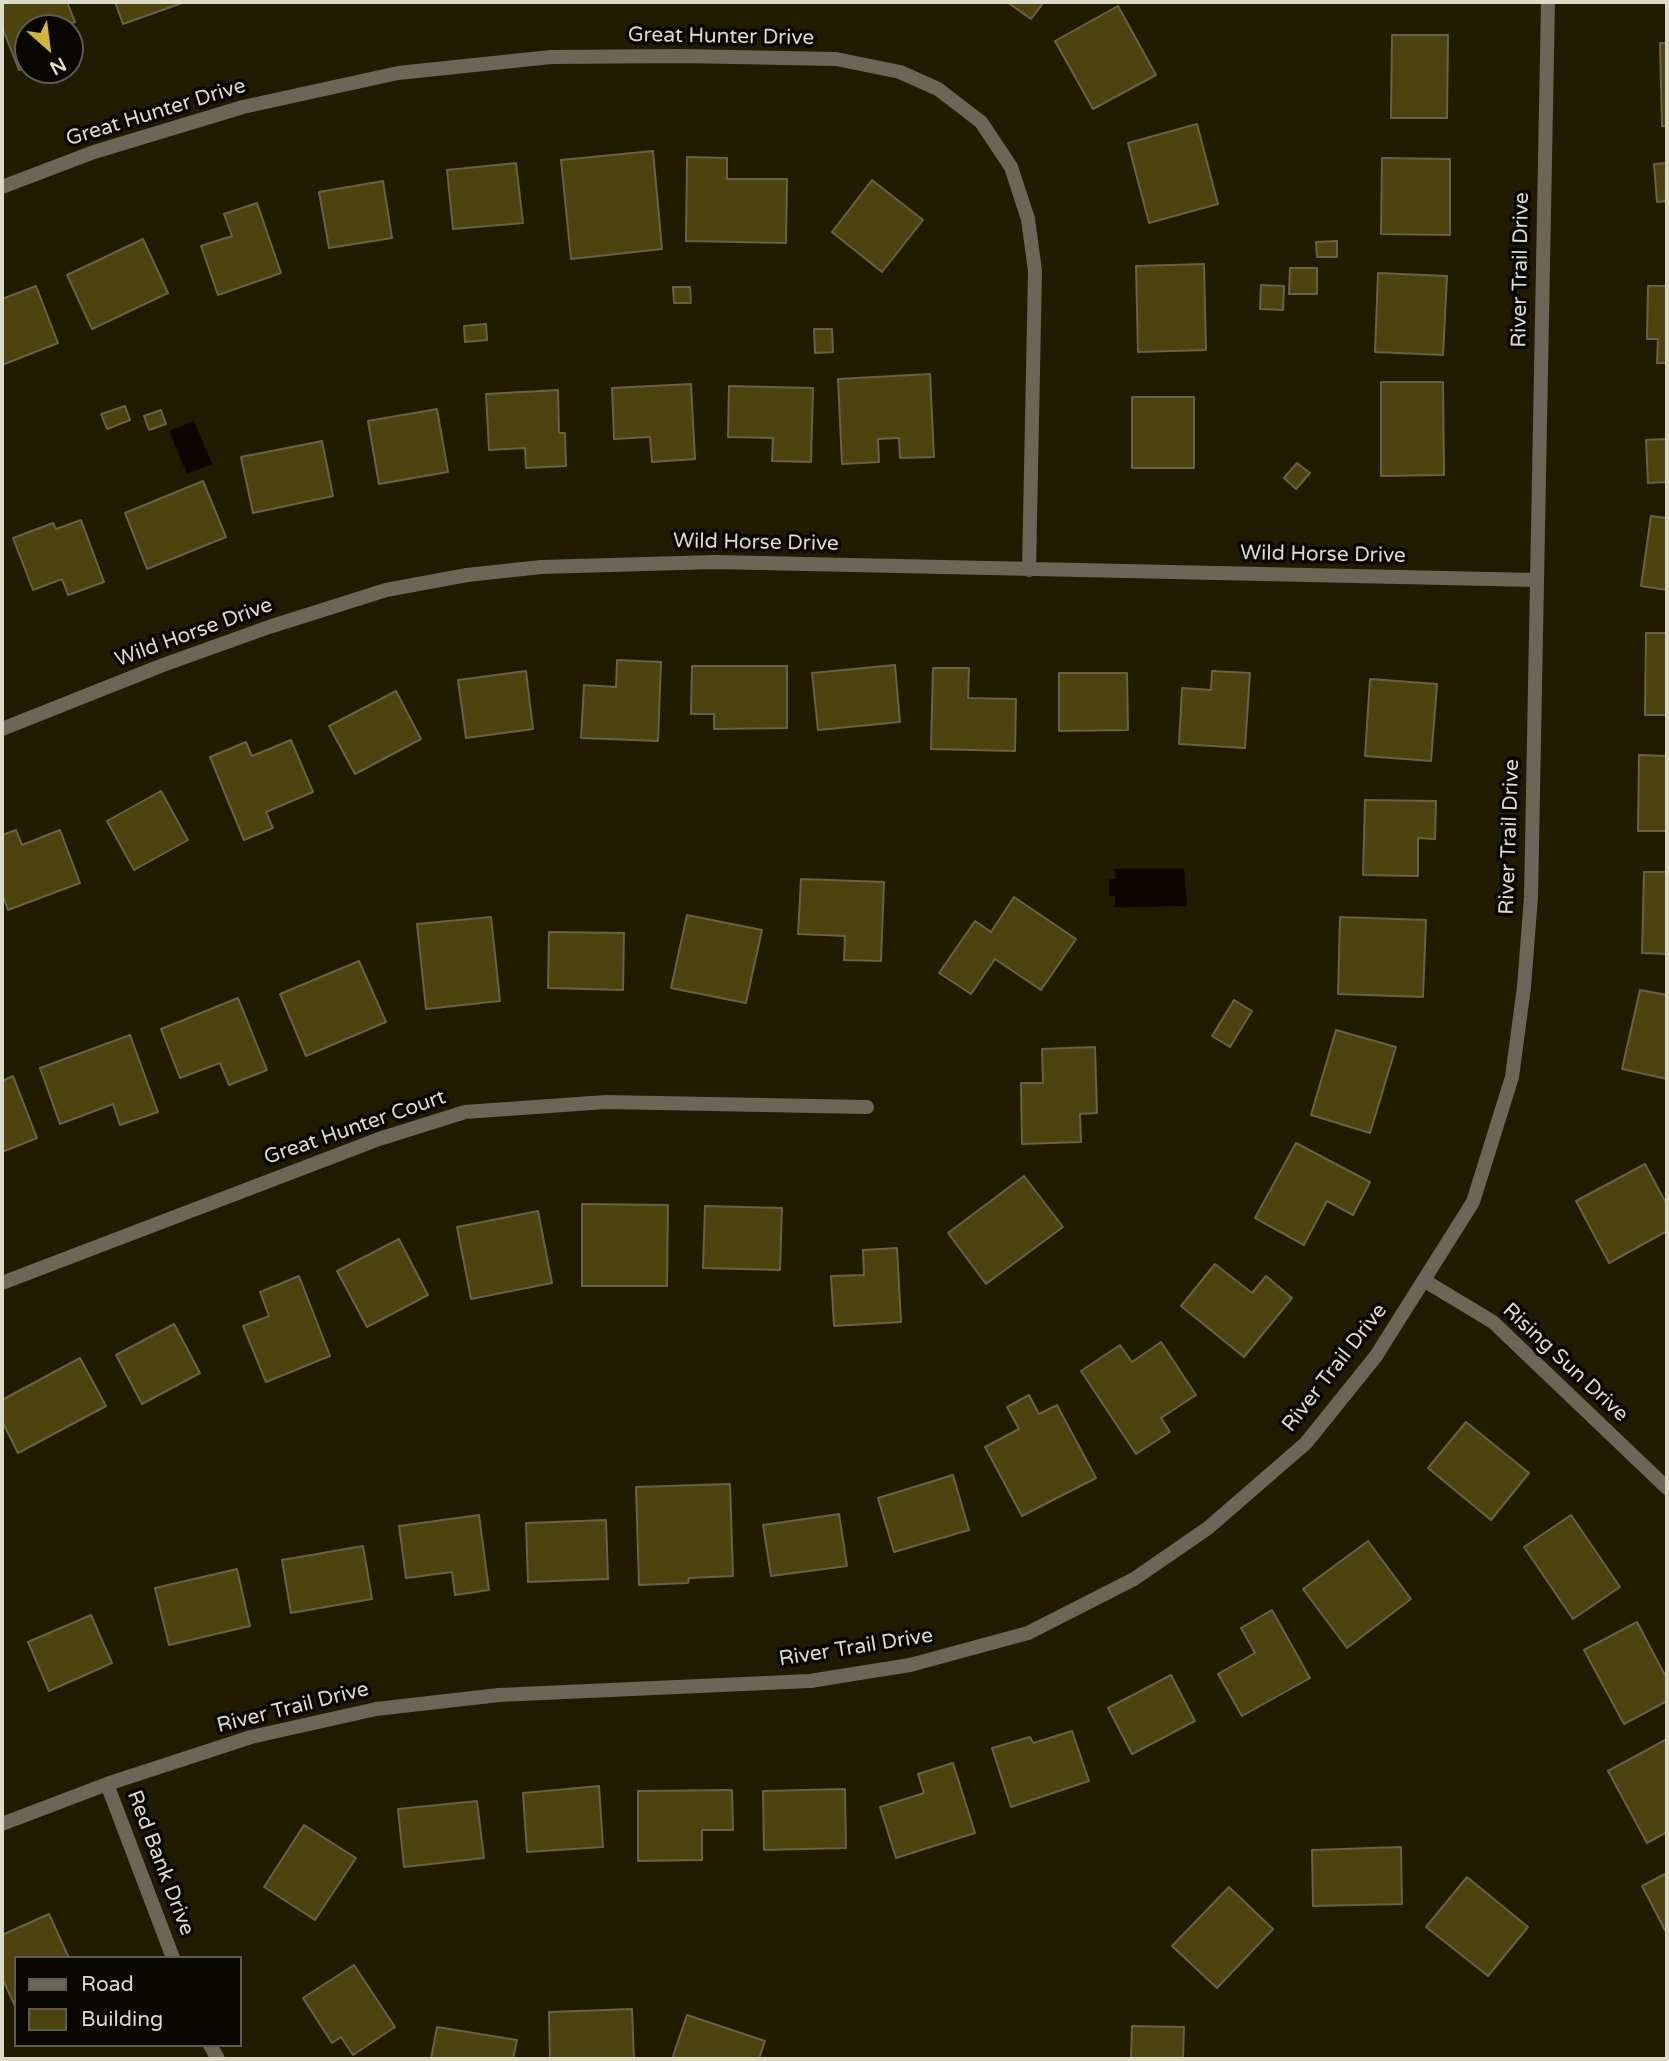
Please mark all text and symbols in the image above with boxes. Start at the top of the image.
north arrow [14,14,84,84]
street label: Great Hunter Drive [628,23,814,51]
text: N [46,52,70,79]
street label: Great Hunter Drive [63,74,249,152]
street label: River Trail Drive [1507,192,1535,348]
street label: Wild Horse Drive [673,529,839,557]
street label: Wild Horse Drive [1240,541,1406,569]
street label: Wild Horse Drive [112,593,276,673]
street label: River Trail Drive [1495,759,1525,915]
street label: Great Hunter Court [261,1085,449,1171]
street label: Rising Sun Drive [1497,1298,1633,1428]
street label: River Trail Drive [1277,1299,1393,1437]
street label: River Trail Drive [777,1623,935,1673]
street label: River Trail Drive [214,1677,372,1739]
street label: Red Bank Drive [121,1787,199,1939]
legend [14,1956,242,2047]
text: Road [81,1972,134,1997]
text: Building [81,2007,163,2032]

